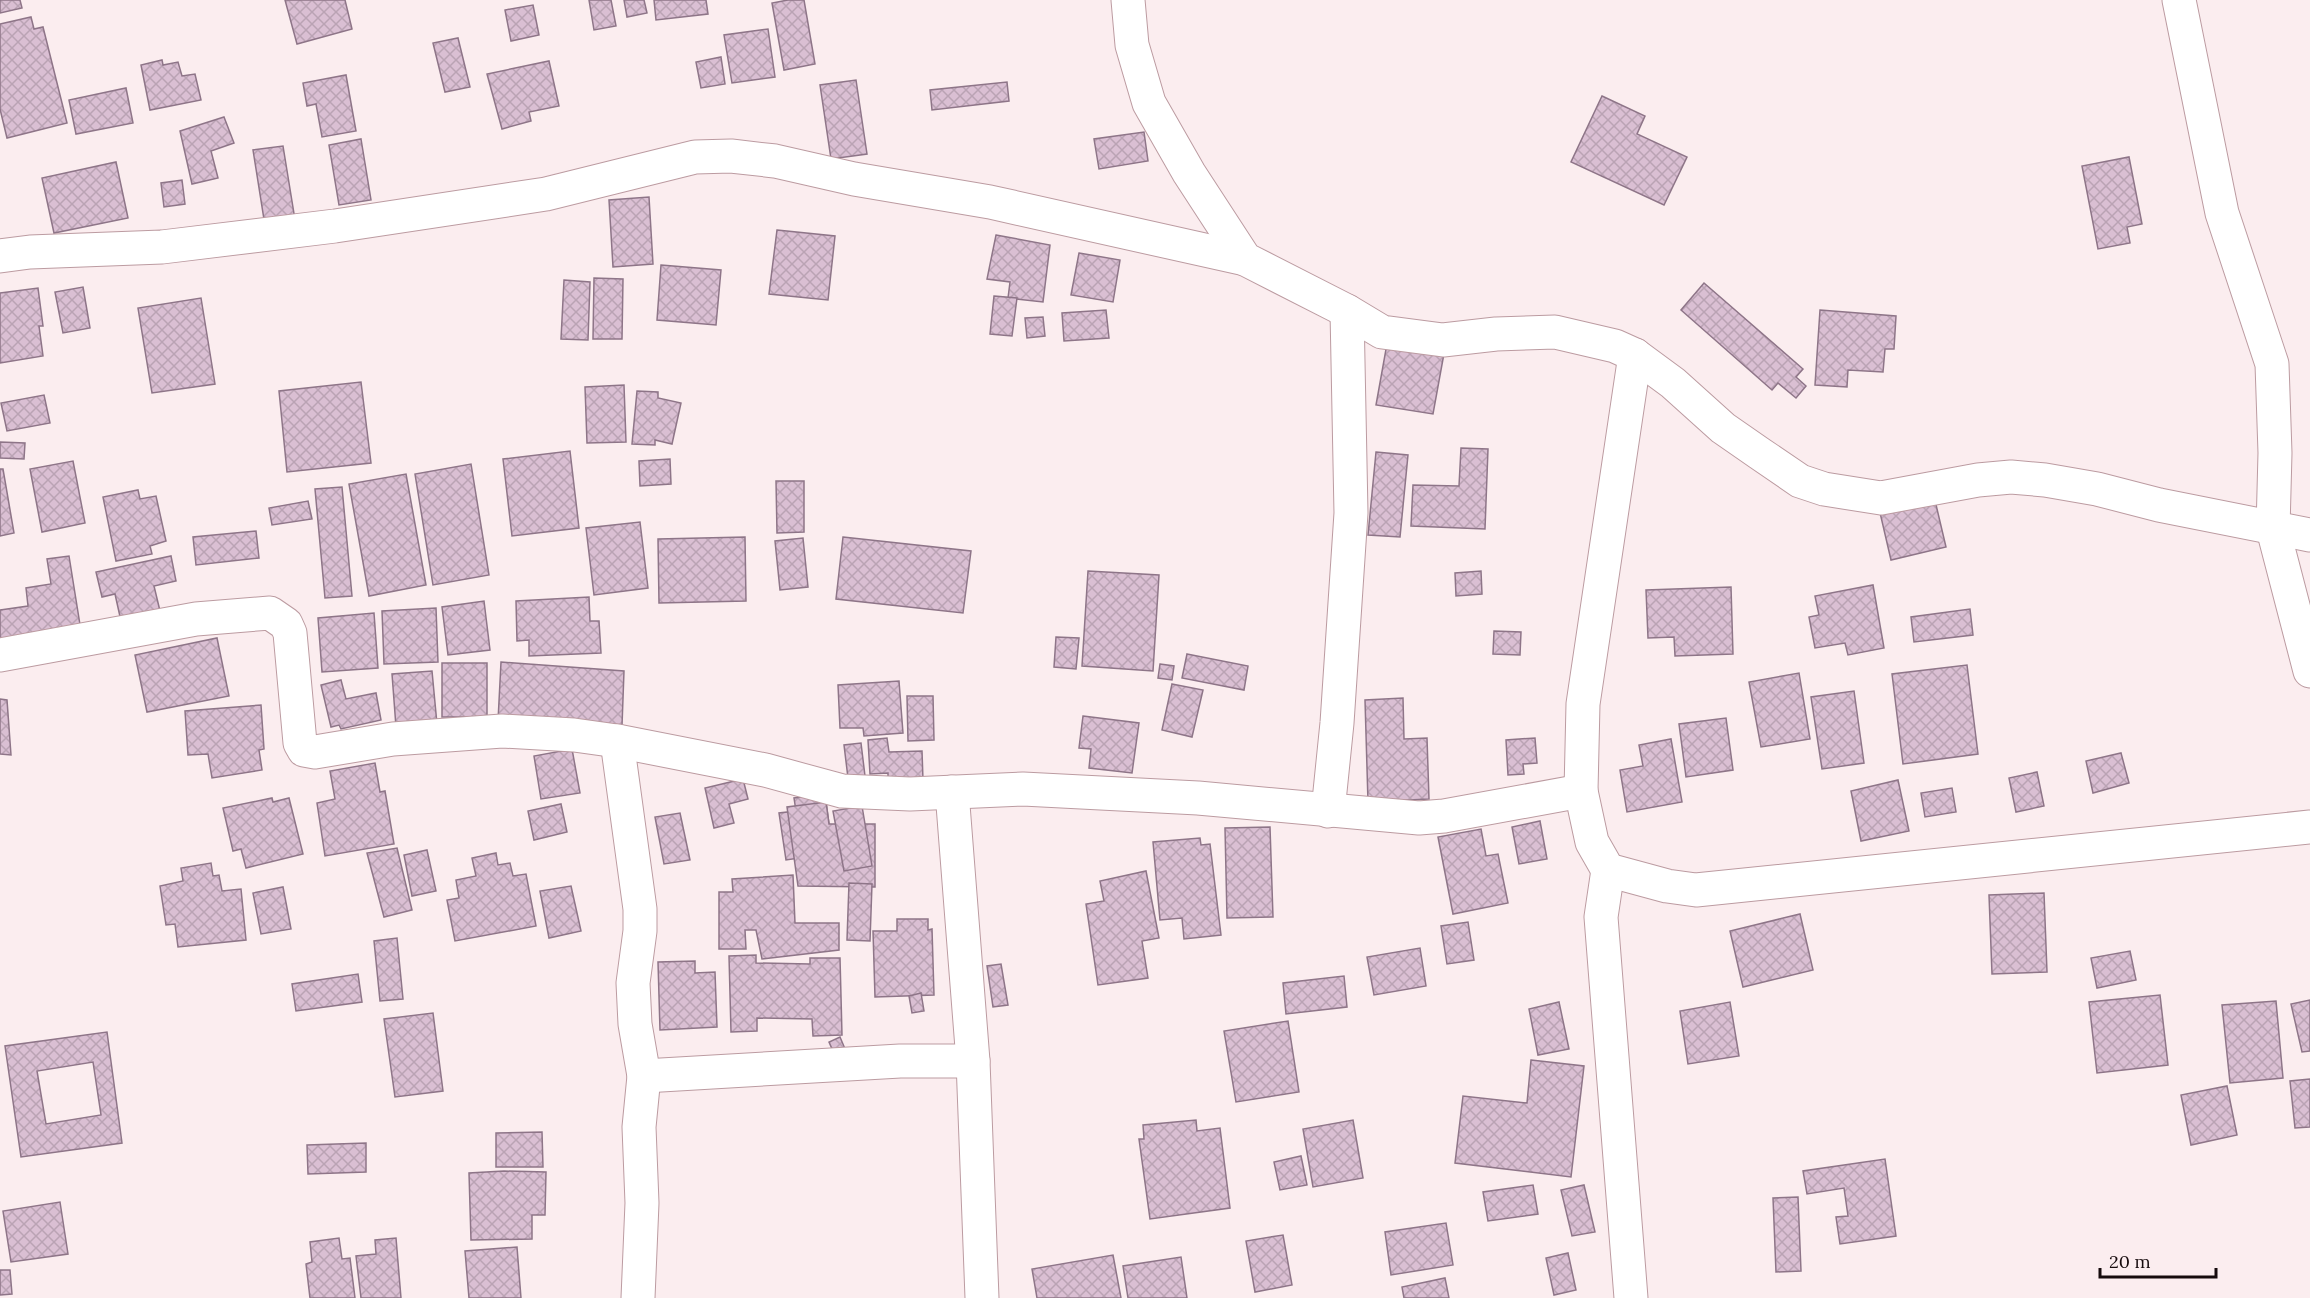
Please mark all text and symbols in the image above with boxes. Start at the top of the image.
scale bar [2100,1241,2216,1279]
text: 20 m [2109,1250,2151,1273]

